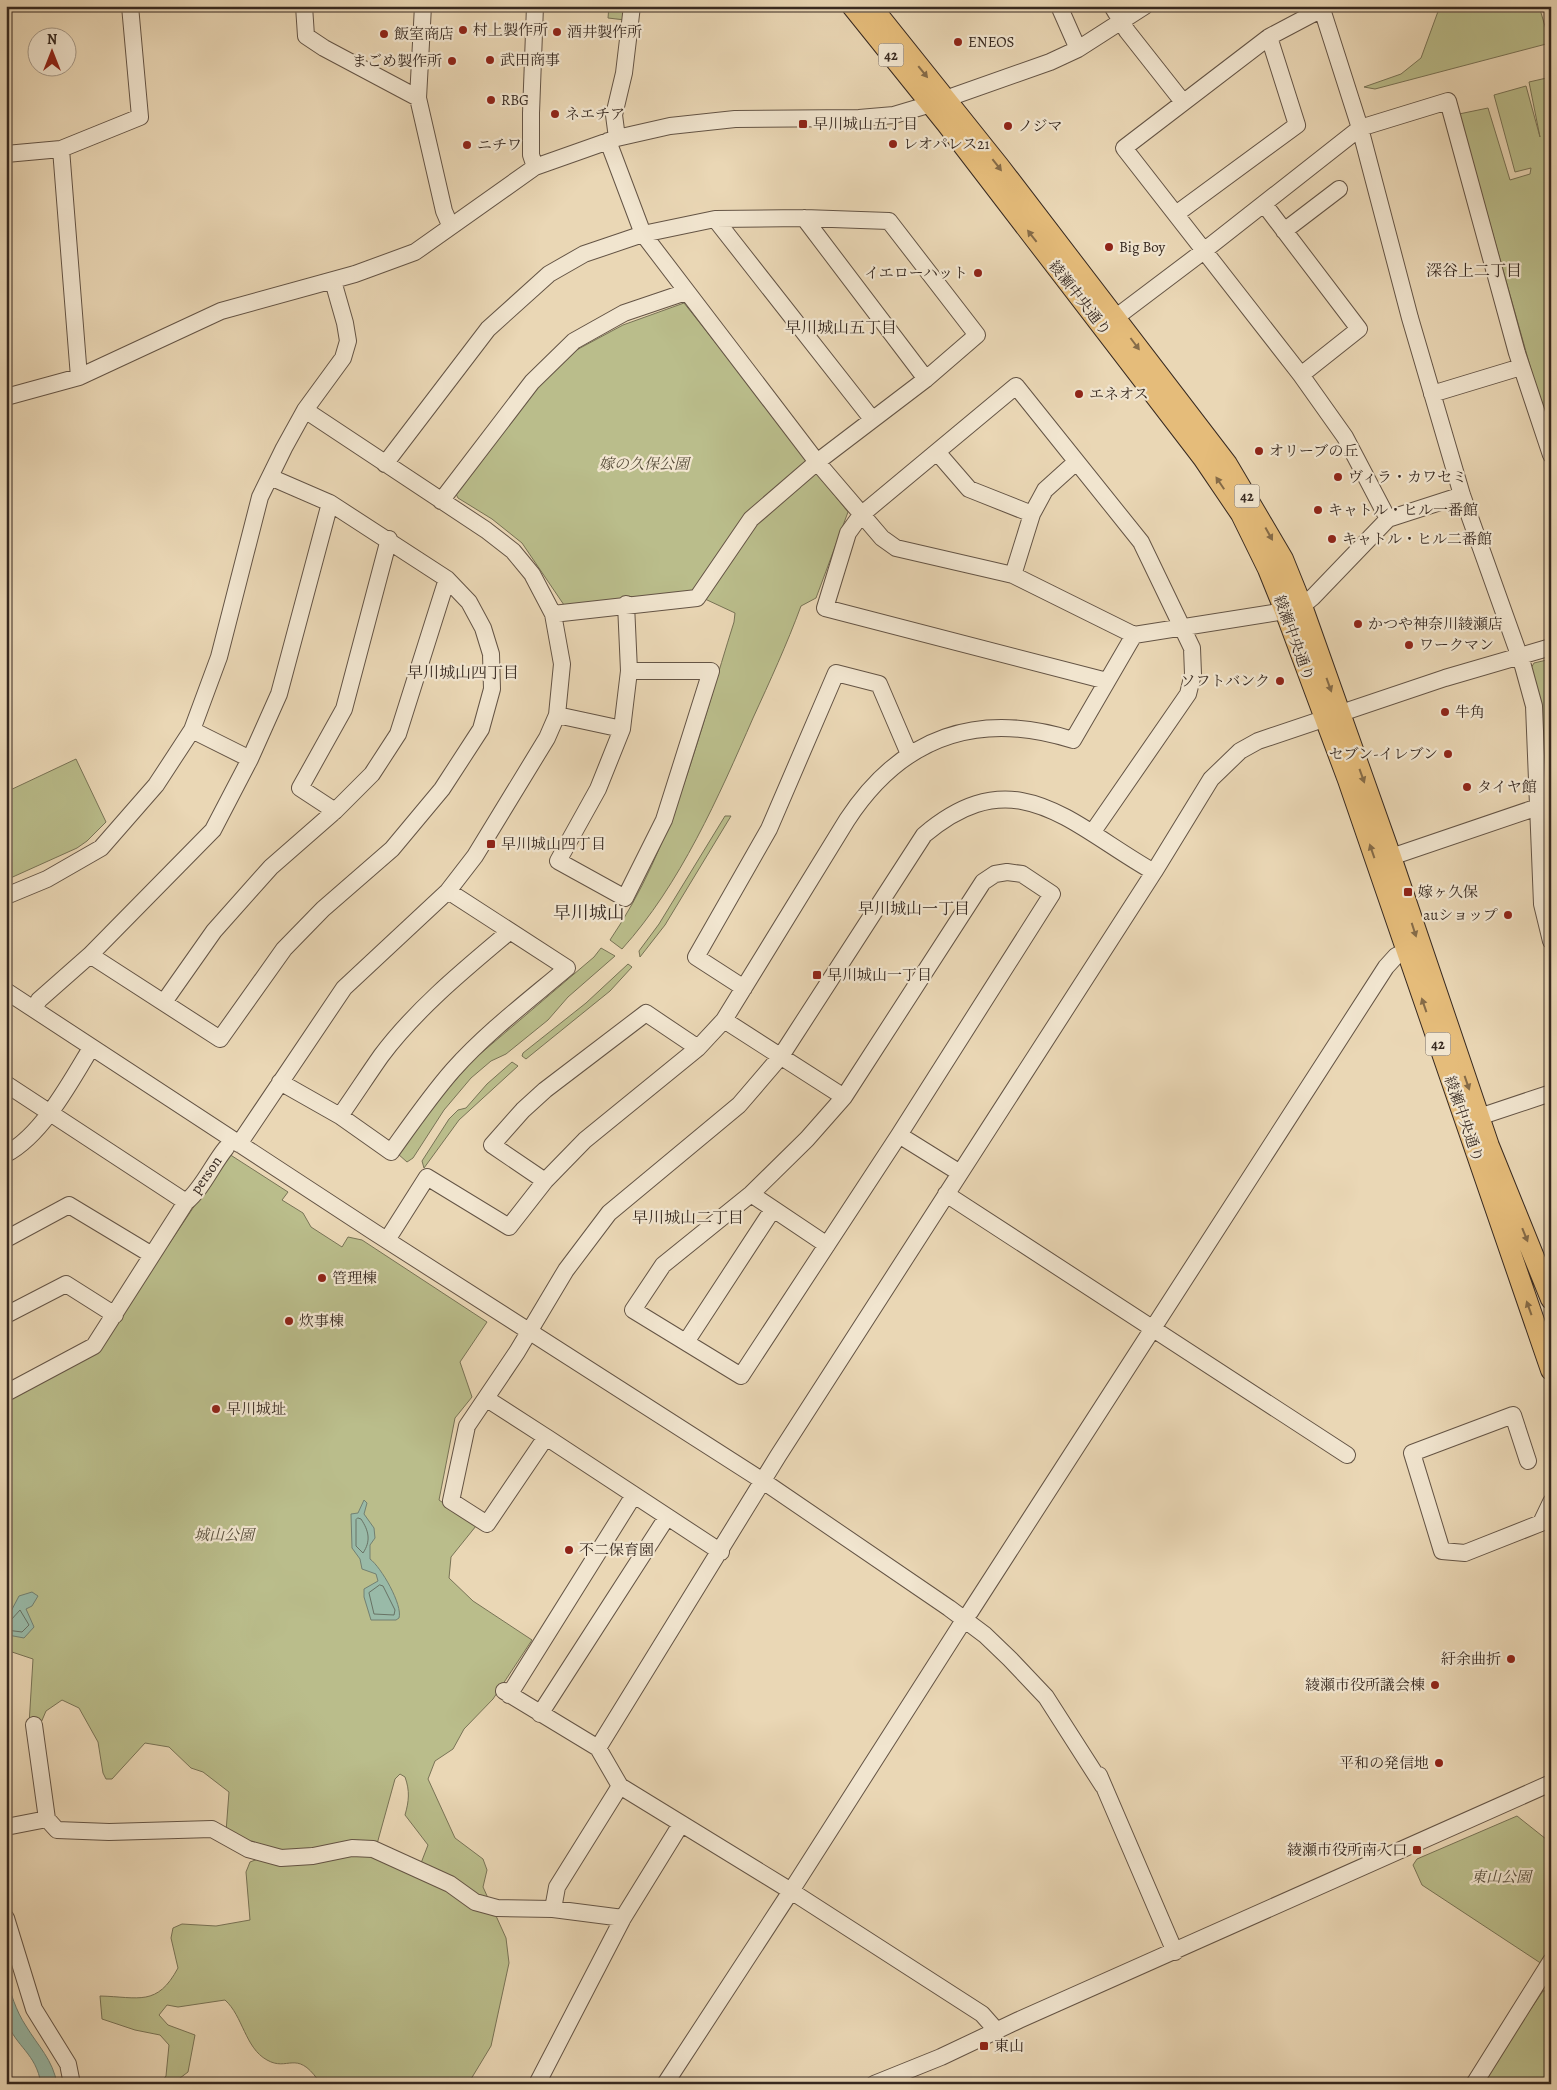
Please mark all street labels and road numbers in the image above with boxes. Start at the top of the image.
road number: 42 [878,44,904,66]
street label: 綾瀬中央通り [1044,256,1116,340]
road number: 42 [1234,484,1260,508]
street label: 綾瀬中央通り [1269,592,1319,684]
road number: 42 [1426,1032,1450,1056]
street label: 綾瀬中央通り [1440,1073,1488,1165]
street label: person [186,1152,226,1198]

